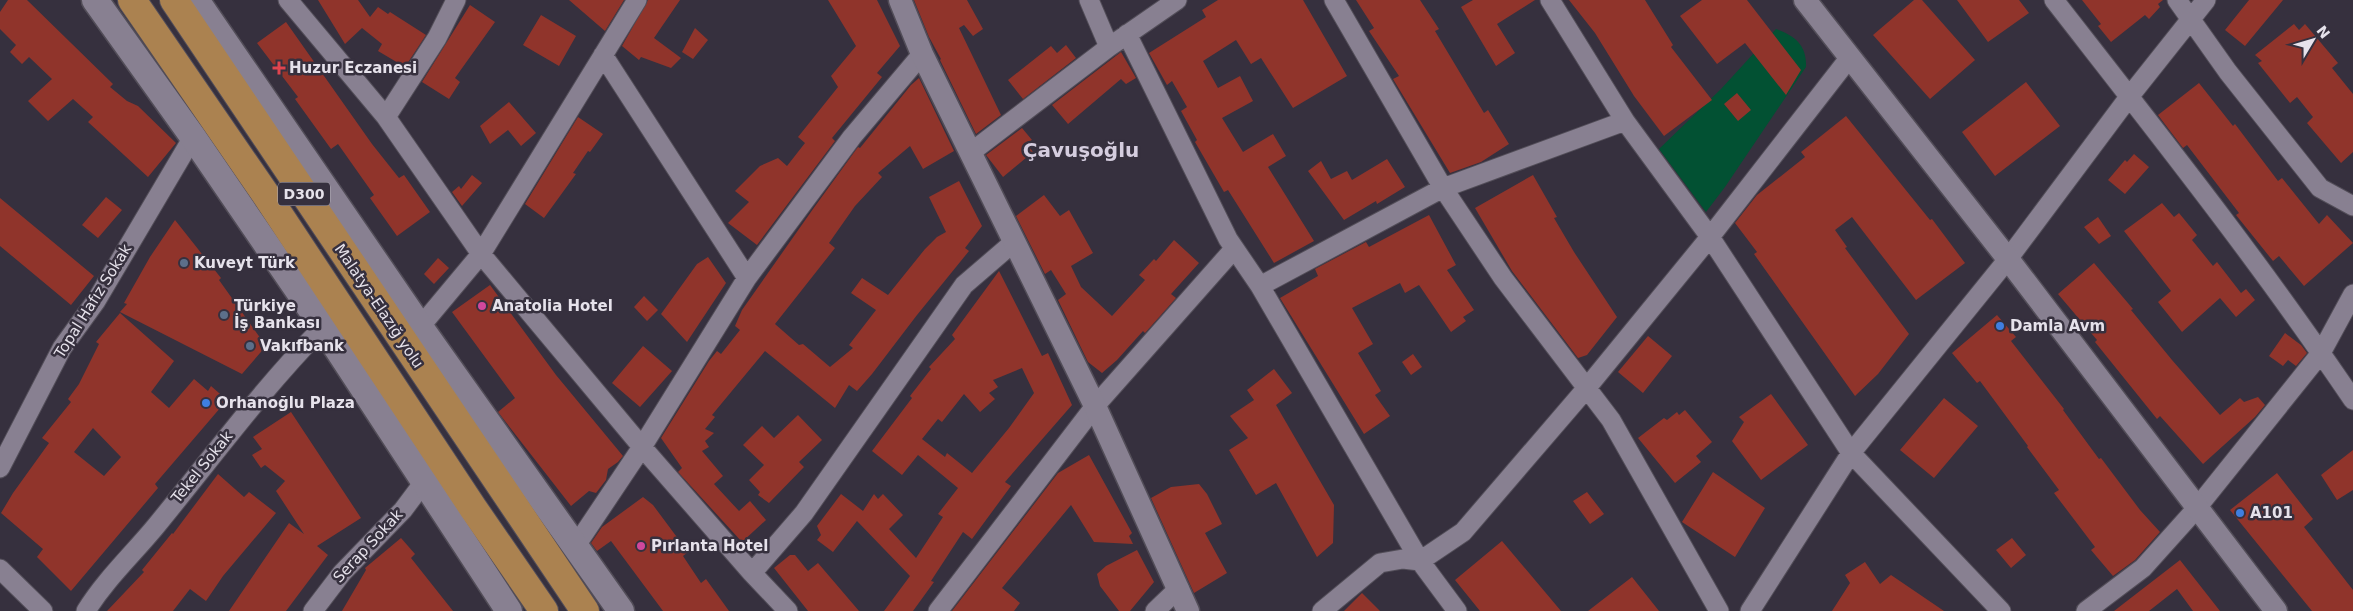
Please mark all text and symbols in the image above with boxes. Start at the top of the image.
north arrow [2288,15,2338,65]
text: N [2313,22,2333,42]
place label: Huzur Eczanesi [289,59,417,77]
marker: Huzur Eczanesi [273,62,285,74]
district label: Çavuşoğlu [1023,138,1139,162]
road number: D300 [278,182,330,205]
street label: Topal Hafız Sokak [50,240,136,362]
street label: Malatya-Elazığ yolu [331,241,427,371]
place label: Kuveyt Türk [194,254,296,272]
marker: Kuveyt Türk [178,257,190,269]
place label: Türkiye İş Bankası [234,297,320,332]
place label: Anatolia Hotel [492,297,613,315]
marker: Anatolia Hotel [476,300,488,312]
marker: Türkiye İş Bankası [218,309,230,321]
place label: Damla Avm [2010,317,2105,335]
marker: Damla Avm [1994,320,2006,332]
place label: Vakıfbank [260,337,345,355]
marker: Vakıfbank [244,340,256,352]
place label: Orhanoğlu Plaza [216,394,355,412]
marker: Orhanoğlu Plaza [200,397,212,409]
street label: Tekel Sokak [167,427,237,507]
place label: A101 [2250,504,2293,522]
street label: Serap Sokak [330,505,407,586]
marker: A101 [2234,507,2246,519]
place label: Pırlanta Hotel [651,537,768,555]
marker: Pırlanta Hotel [635,540,647,552]

